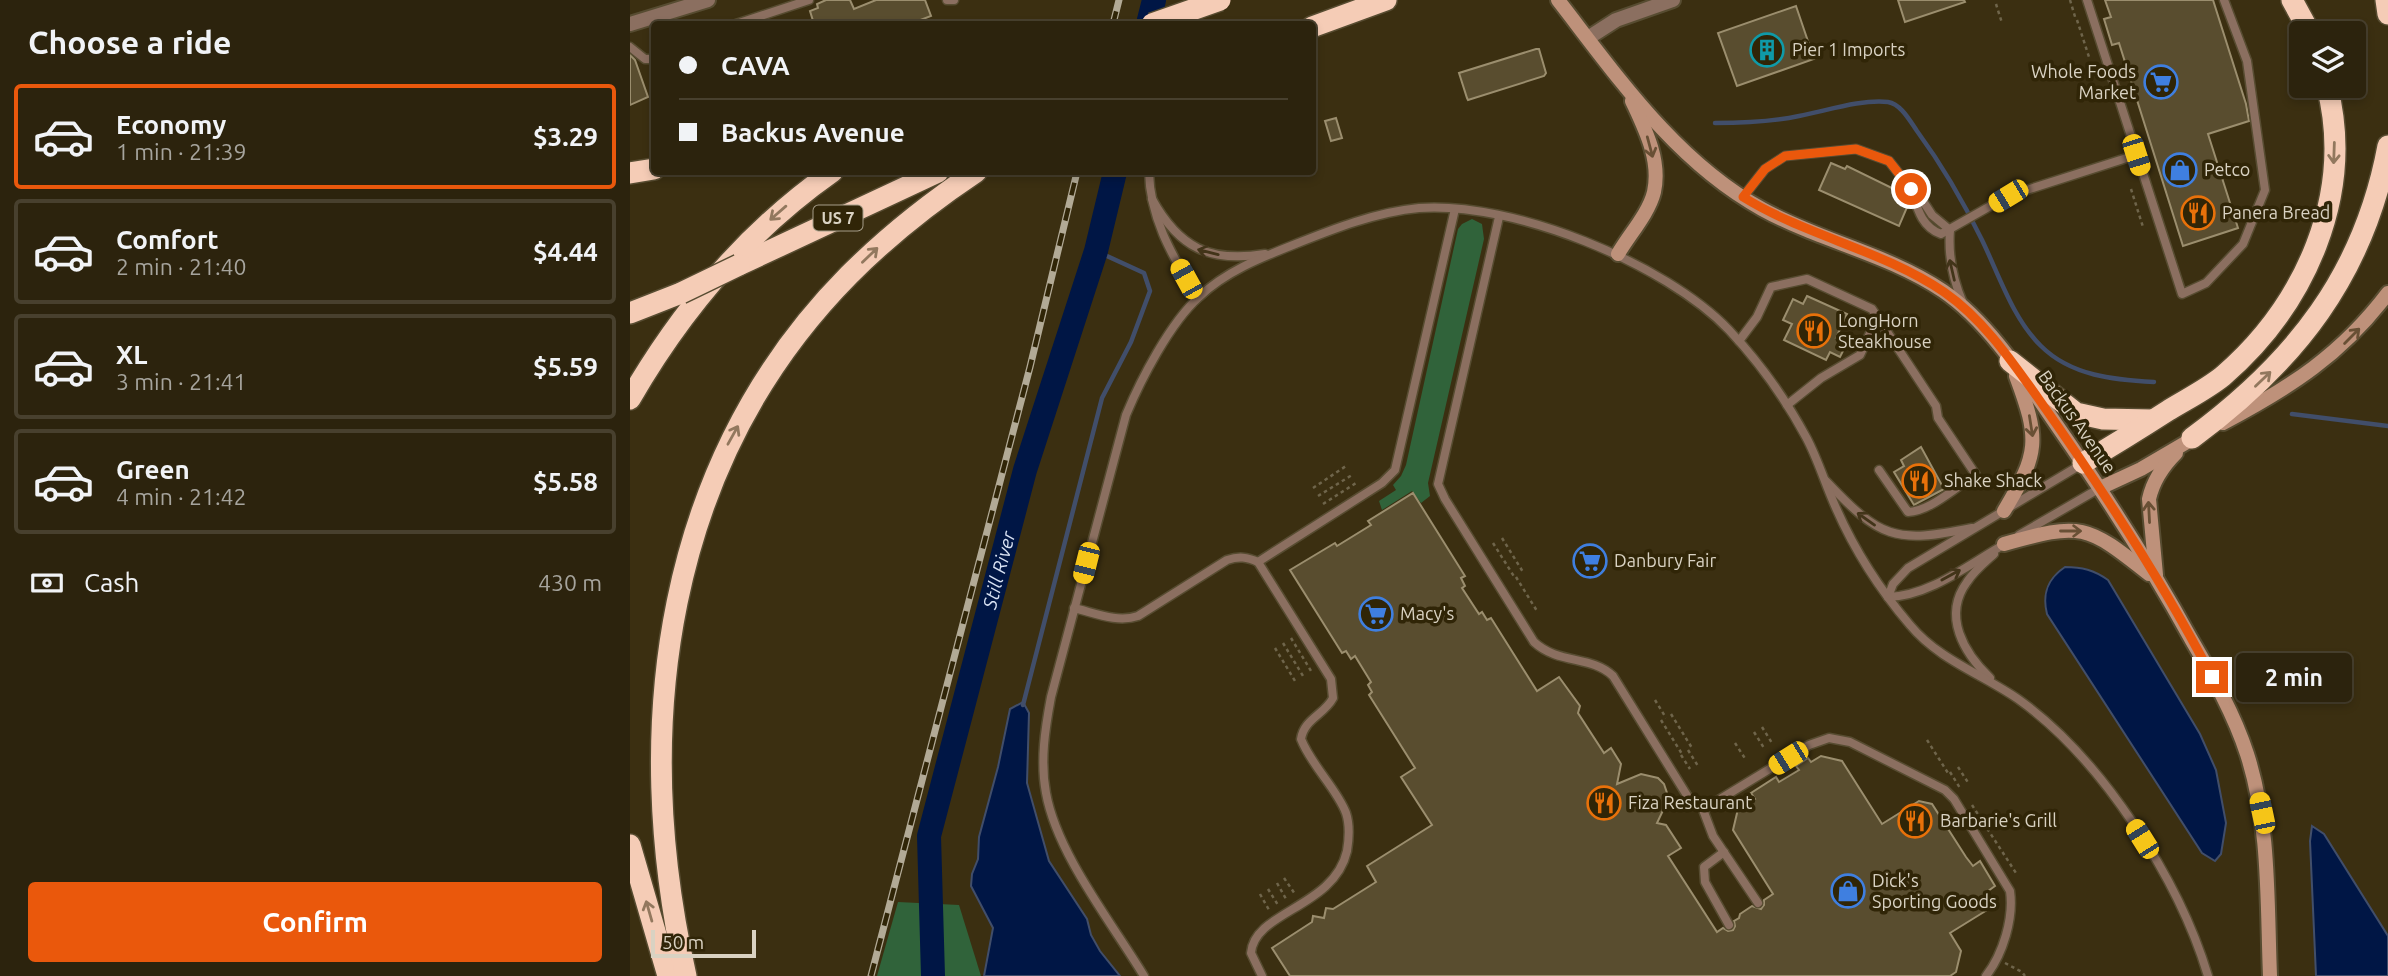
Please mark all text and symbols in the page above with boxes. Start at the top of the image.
map controls [2289,21,2366,98]
button: layers [2289,21,2366,98]
text: Choose a ride [28,24,231,60]
building icon: Pier 1 Imports [1748,31,1786,69]
place label: Pier 1 Imports [1792,39,1905,59]
text: CAVA [721,51,790,80]
place label: Whole Foods Market [2031,61,2136,102]
supermarket icon: Whole Foods Market [2142,63,2180,101]
icon: car [32,105,95,168]
text: Economy [116,110,226,139]
text: Backus Avenue [721,118,905,147]
text: $3.29 [533,122,598,151]
car [2120,132,2153,178]
one-way arrow [1644,135,1657,158]
text: 1 min · 21:39 [116,139,247,164]
one-way arrow [2327,142,2341,165]
shop icon: Petco [2161,151,2199,189]
place label: Petco [2204,159,2250,179]
route start [1895,173,1927,205]
car [1985,176,2032,216]
restaurant icon: Panera Bread [2179,194,2217,232]
place label: Panera Bread [2222,202,2330,222]
one-way arrow [770,205,788,221]
road number: US 7 [814,206,862,230]
icon: car [32,220,95,283]
text: Comfort [116,225,219,254]
text: $4.44 [533,237,598,266]
one-way arrow [1197,245,1220,258]
one-way arrow [862,247,879,264]
text: 2 min · 21:40 [116,254,247,279]
car [1167,256,1206,302]
one-way arrow [1945,259,1958,282]
place label: LongHorn Steakhouse [1838,310,1932,351]
restaurant icon: LongHorn Steakhouse [1795,312,1833,350]
one-way arrow [2344,328,2361,345]
icon: car [32,335,95,398]
text: XL [116,340,147,369]
text: $5.59 [533,352,598,381]
street label: Backus Avenue [2035,366,2121,477]
text: 3 min · 21:41 [116,369,247,394]
one-way arrow [2254,370,2271,387]
one-way arrow [2025,414,2038,437]
one-way arrow [727,425,740,446]
icon: car [32,450,95,513]
text: Green [116,455,190,484]
restaurant icon: Shake Shack [1900,462,1938,500]
text: $5.58 [533,467,598,496]
place label: Shake Shack [1944,470,2042,490]
text: 4 min · 21:42 [116,484,247,509]
one-way arrow [2143,501,2156,524]
one-way arrow [1857,512,1876,526]
one-way arrow [2059,524,2082,538]
water label: Still River [978,528,1020,612]
car [1071,540,1102,586]
supermarket icon: Danbury Fair [1571,542,1609,580]
place label: Danbury Fair [1614,550,1716,570]
icon: cash [28,564,66,602]
one-way arrow [1941,567,1961,581]
text: Cash [84,568,139,597]
text: 430 m [538,570,602,595]
supermarket icon: Macy's [1357,595,1395,633]
place label: Macy's [1400,603,1454,623]
callout: 2 min [2236,652,2352,702]
route end [2196,661,2228,693]
text: 2 min [2265,665,2323,690]
car [1765,738,1812,778]
restaurant icon: Fiza Restaurant [1585,784,1623,822]
car [2248,790,2277,836]
place label: Fiza Restaurant [1628,792,1752,812]
restaurant icon: Barbarie's Grill [1896,802,1934,840]
place label: Barbarie's Grill [1940,810,2057,830]
car [2122,816,2163,862]
place label: Dick's Sporting Goods [1872,870,1997,911]
shop icon: Dick's Sporting Goods [1829,872,1867,910]
button: Confirm [28,882,602,962]
one-way arrow [642,900,655,922]
scale bar [651,927,756,959]
text: 50 m [662,931,704,953]

